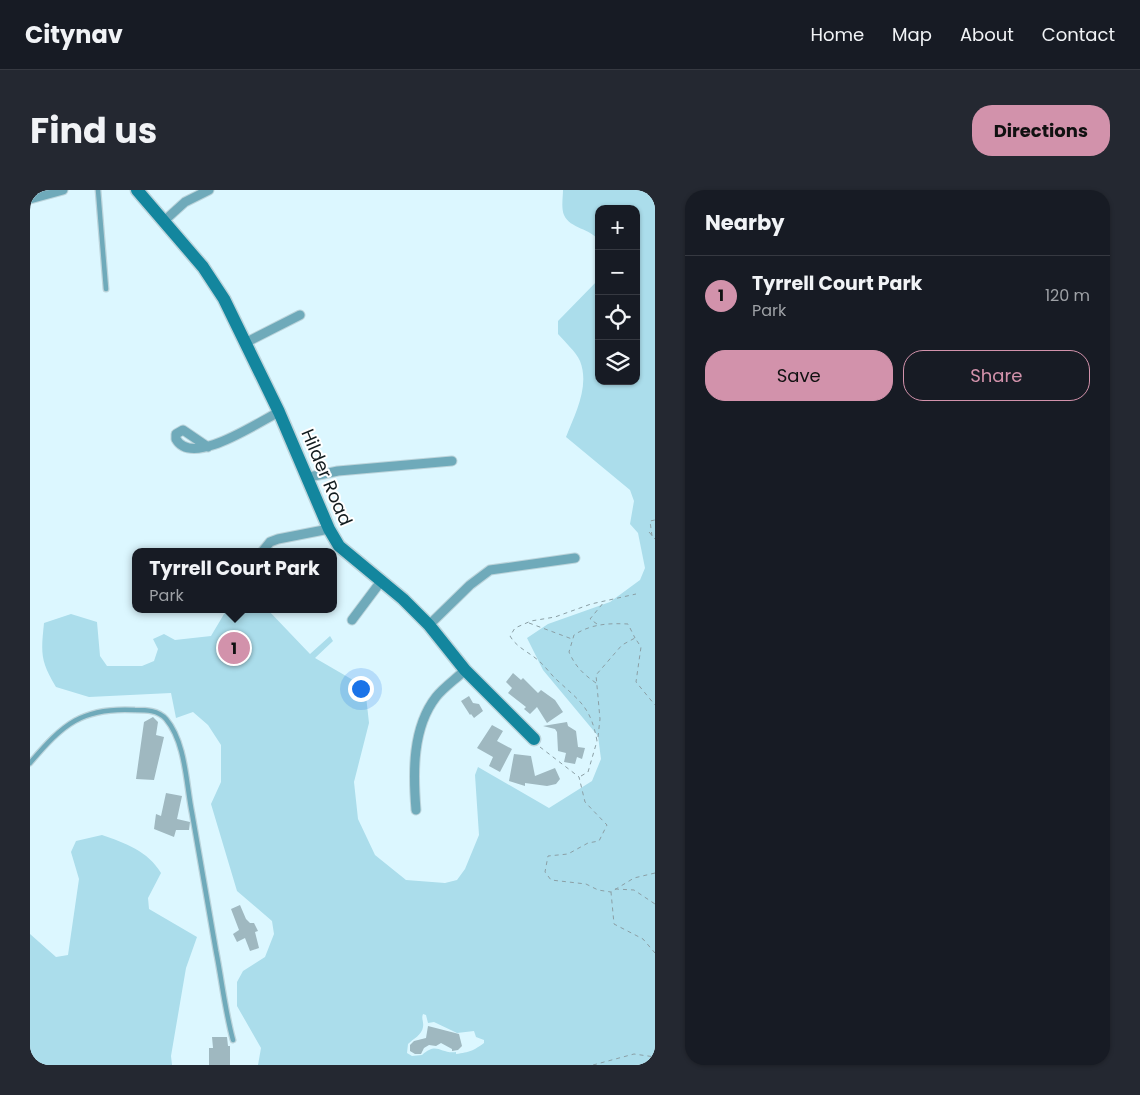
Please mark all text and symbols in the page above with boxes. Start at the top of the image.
text: Citynav [25,18,123,51]
text: Home [810,22,864,47]
text: Map [892,22,932,47]
text: About [960,22,1014,47]
text: Contact [1042,22,1115,47]
button: Directions [972,105,1110,156]
text: Find us [30,106,157,155]
map controls [595,205,640,385]
button: + [595,205,640,250]
text: Nearby [705,208,785,237]
button: − [595,250,640,295]
text: Tyrrell Court Park [752,270,922,297]
text: 1 [718,284,724,307]
text: 120 m [1045,284,1090,307]
button: locate [595,295,640,340]
text: Park [752,299,786,322]
button: layers [595,340,640,385]
button: Save [705,350,893,401]
button: Share [903,350,1090,401]
street label: Hilder Road [295,425,359,529]
popup [132,548,337,613]
text: Tyrrell Court Park [149,555,320,582]
text: Park [149,584,184,607]
pin: 1 [218,629,250,667]
your location [348,676,374,702]

